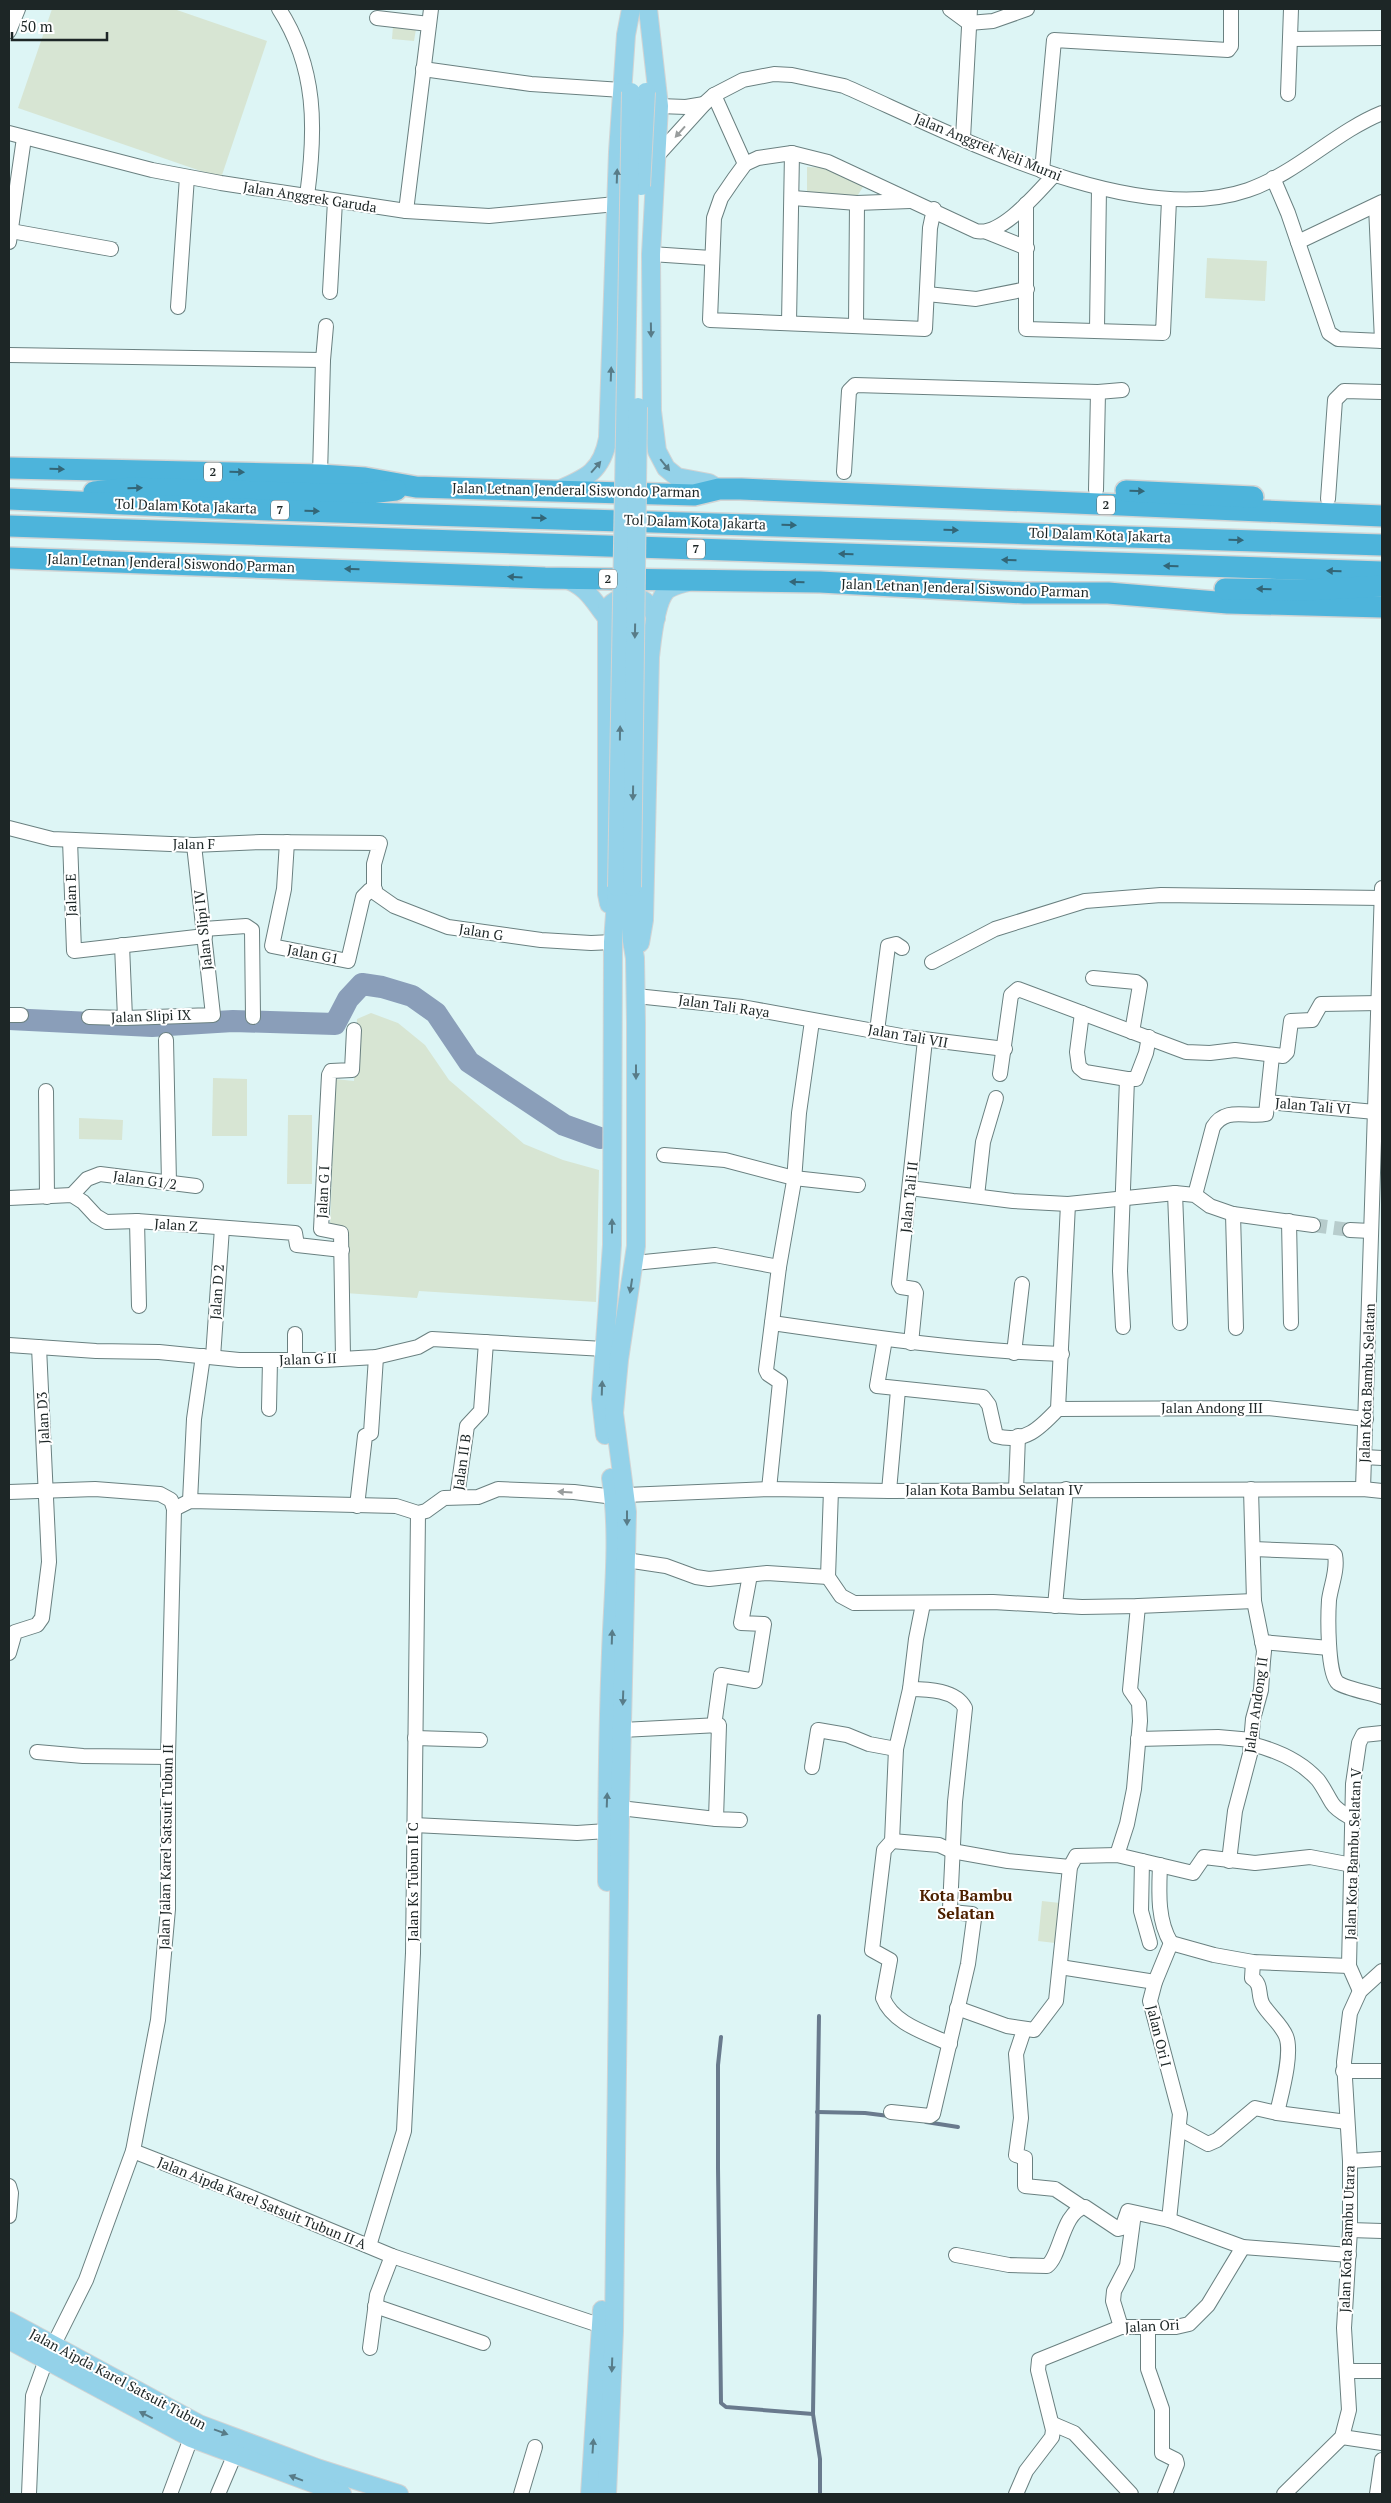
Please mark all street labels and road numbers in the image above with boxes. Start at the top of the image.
street label: Jalan Anggrek Neli Murni [912,108,1065,185]
street label: Jalan Anggrek Garuda [242,177,378,216]
road number: 2 [204,462,222,482]
street label: Jalan Letnan Jenderal Siswondo Parman [452,478,701,501]
street label: Tol Dalam Kota Jakarta [115,494,257,517]
road number: 2 [1097,496,1115,514]
road number: 7 [271,500,289,520]
street label: Tol Dalam Kota Jakarta [624,510,766,533]
street label: Tol Dalam Kota Jakarta [1029,523,1171,546]
road number: 7 [687,540,705,558]
street label: Jalan Letnan Jenderal Siswondo Parman [47,549,296,576]
road number: 2 [599,570,617,588]
street label: Jalan Letnan Jenderal Siswondo Parman [841,574,1090,601]
street label: Jalan F [173,834,215,853]
street label: Jalan E [61,873,80,917]
street label: Jalan Slipi IV [189,888,216,971]
street label: Jalan G [458,919,505,944]
street label: Jalan G1 [286,939,340,968]
street label: Jalan Tali Raya [677,990,771,1021]
street label: Jalan Slipi IX [110,1005,192,1026]
street label: Jalan Tali VII [867,1019,950,1052]
street label: Jalan Tali VI [1274,1093,1352,1118]
street label: Jalan Tali II [895,1160,922,1234]
street label: Jalan G I [312,1165,333,1219]
street label: Jalan G1/2 [112,1166,178,1193]
street label: Jalan Z [154,1214,198,1235]
street label: Jalan D 2 [205,1264,228,1320]
street label: Jalan Kota Bambu Selatan [1354,1302,1379,1463]
street label: Jalan G II [279,1348,337,1369]
street label: Jalan D3 [32,1391,53,1445]
street label: Jalan Andong III [1161,1398,1263,1417]
street label: Jalan II B [448,1433,475,1491]
street label: Jalan Kota Bambu Selatan IV [905,1480,1083,1499]
street label: Jalan Andong II [1239,1656,1272,1754]
street label: Jalan Jalan Karel Satsuit Tubun II [154,1744,177,1950]
street label: Jalan Kota Bambu Selatan V [1340,1767,1365,1940]
street label: Jalan Ks Tubun II C [403,1822,422,1942]
street label: Jalan Ori I [1143,2003,1176,2069]
street label: Jalan Aipda Karel Satsuit Tubun II A [155,2152,370,2253]
street label: Jalan Kota Bambu Utara [1334,2165,1359,2313]
street label: Jalan Ori [1124,2315,1180,2336]
street label: Jalan Aipda Karel Satsuit Tubun [27,2324,211,2434]

